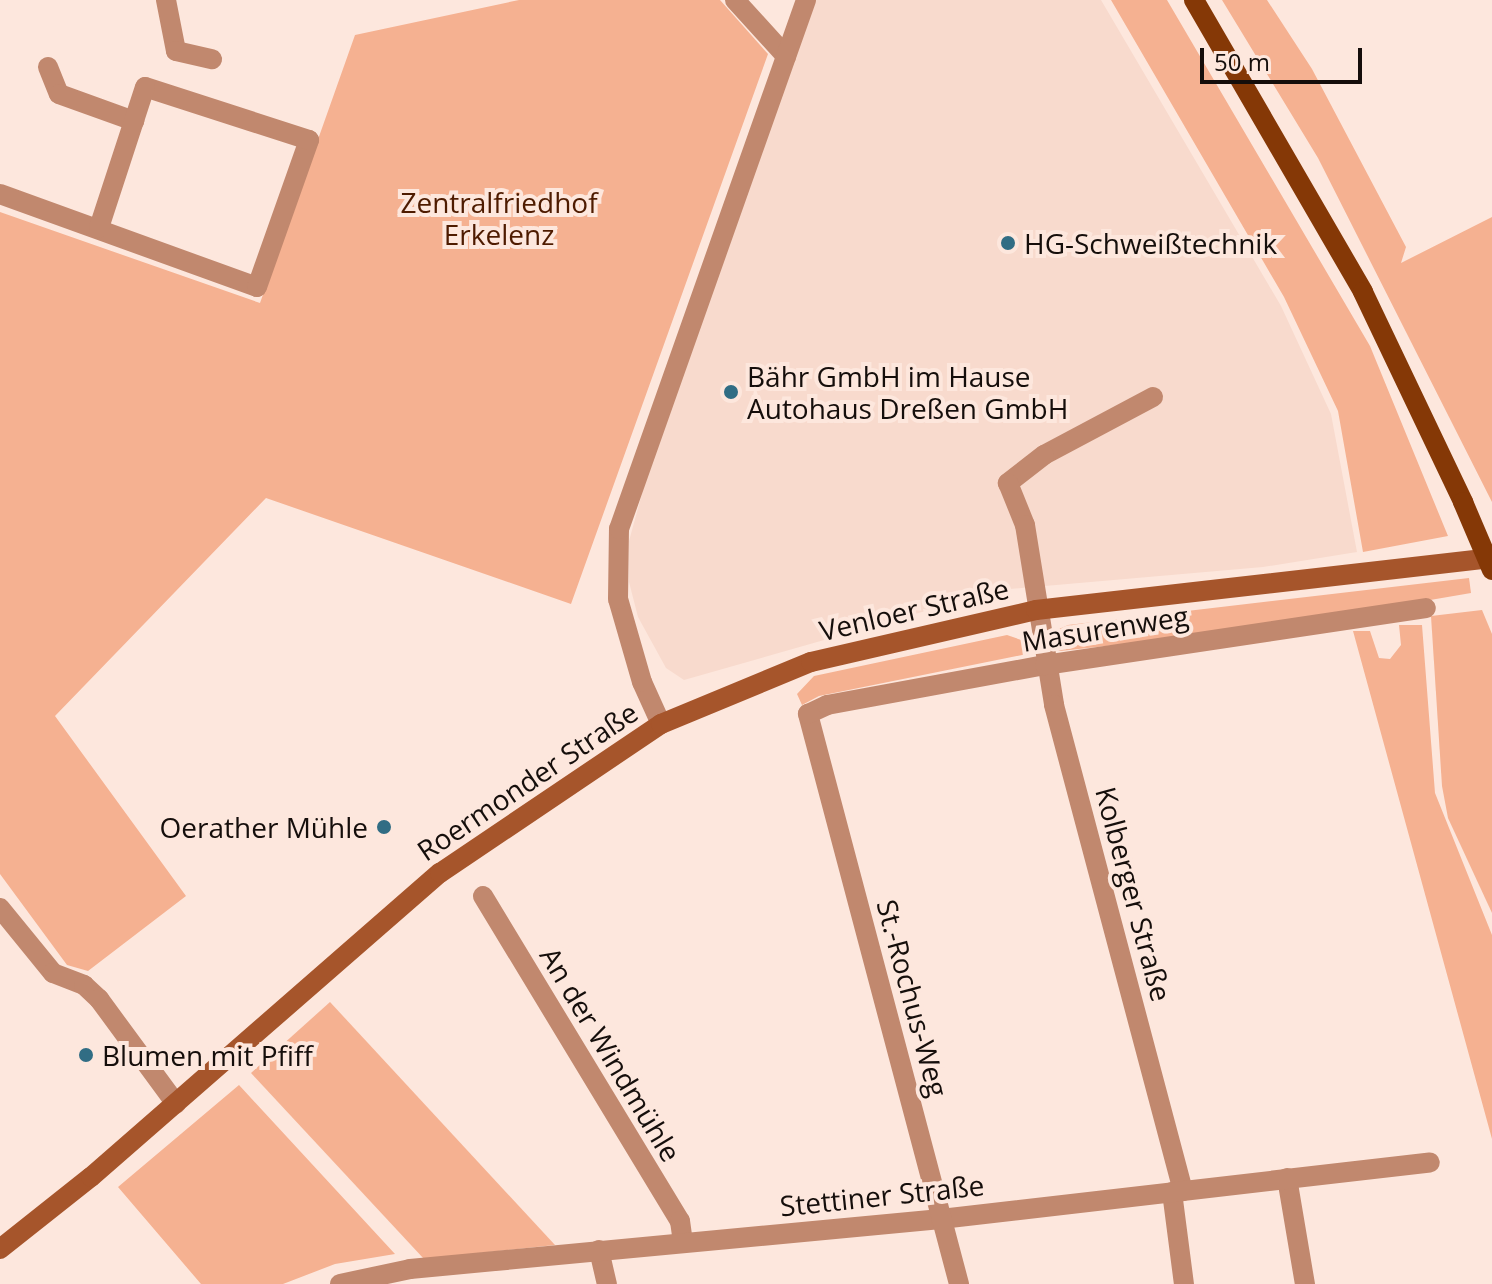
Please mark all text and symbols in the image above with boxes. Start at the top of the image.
scale bar [1204,32,1366,82]
text: 50 m [1214,45,1270,78]
park label: Zentralfriedhof Erkelenz [400,185,598,251]
place label: HG-Schweißtechnik [1024,226,1277,260]
marker: HG-Schweißtechnik [999,234,1017,252]
place label: Bähr GmbH im Hause Autohaus Dreßen GmbH [747,359,1068,425]
marker: Bähr GmbH im Hause Autohaus Dreßen GmbH [722,383,740,401]
street label: Venloer Straße [816,571,1012,647]
street label: Masurenweg [1019,598,1191,658]
street label: Roermonder Straße [411,695,643,867]
street label: Kolberger Straße [1089,783,1179,1005]
place label: Oerather Mühle [160,810,368,844]
marker: Oerather Mühle [375,818,393,836]
street label: St.-Rochus-Weg [871,896,955,1100]
street label: An der Windmühle [534,941,688,1167]
place label: Blumen mit Pfiff [102,1038,313,1072]
marker: Blumen mit Pfiff [77,1046,95,1064]
street label: Stettiner Straße [778,1168,986,1222]

